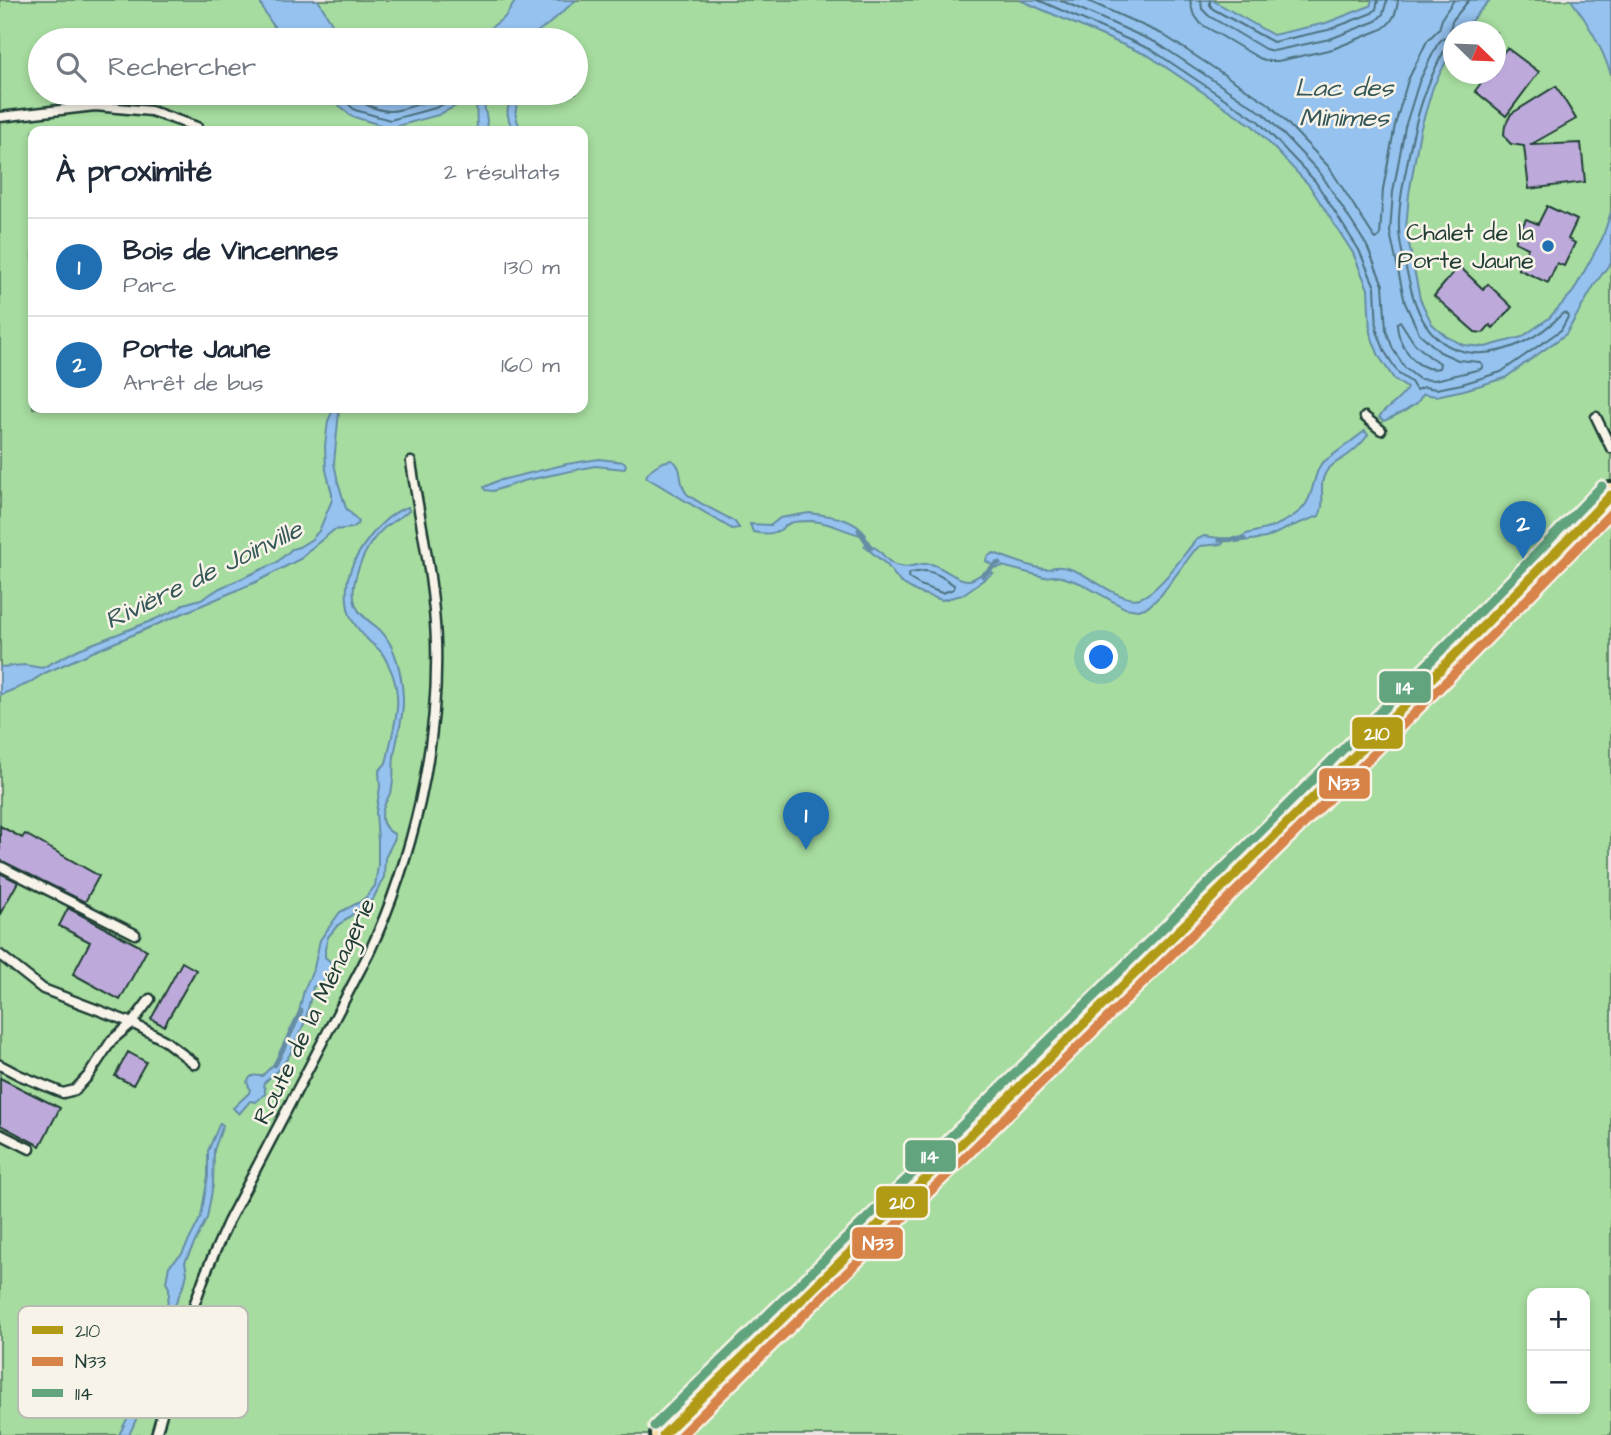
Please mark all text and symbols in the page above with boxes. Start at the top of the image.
north arrow [1443,21,1506,84]
search box [28,28,588,105]
icon: search [52,48,90,86]
text: Rechercher [108,49,256,85]
water label: Lac des Minimes [1295,70,1395,136]
text: À proximité [56,151,212,193]
text: 2 résultats [444,156,560,188]
place label: Chalet de la Porte Jaune [1398,216,1534,278]
text: Bois de Vincennes [123,233,338,269]
marker: Chalet de la Porte Jaune [1540,238,1556,254]
text: 1 [78,251,80,283]
text: 130 m [504,251,560,283]
text: Parc [123,269,177,301]
text: Porte Jaune [123,331,271,367]
text: 2 [72,349,86,381]
text: 160 m [501,349,560,381]
text: Arrêt de bus [123,367,264,399]
pin: 2 [1500,501,1546,559]
water label: Rivière de Joinville [99,511,310,638]
your location [1084,640,1118,674]
line badge: 114 [1378,670,1432,704]
text: 114 [1396,675,1414,702]
line badge: 210 [1351,716,1404,750]
text: 210 [1363,721,1390,748]
line badge: N33 [1318,767,1371,800]
text: N33 [1328,771,1360,798]
pin: 1 [783,792,829,850]
street label: Route de la Ménagerie [245,893,385,1131]
line badge: 114 [904,1139,957,1173]
text: 114 [921,1144,939,1171]
line badge: 210 [875,1185,929,1219]
text: 210 [888,1190,915,1217]
line badge: N33 [851,1226,904,1260]
text: N33 [862,1231,894,1258]
map controls [1527,1288,1590,1414]
button: + [1527,1288,1590,1351]
legend [18,1306,248,1418]
text: 210 [75,1318,100,1345]
text: N33 [75,1349,107,1376]
button: − [1527,1351,1590,1414]
text: 114 [75,1381,93,1408]

